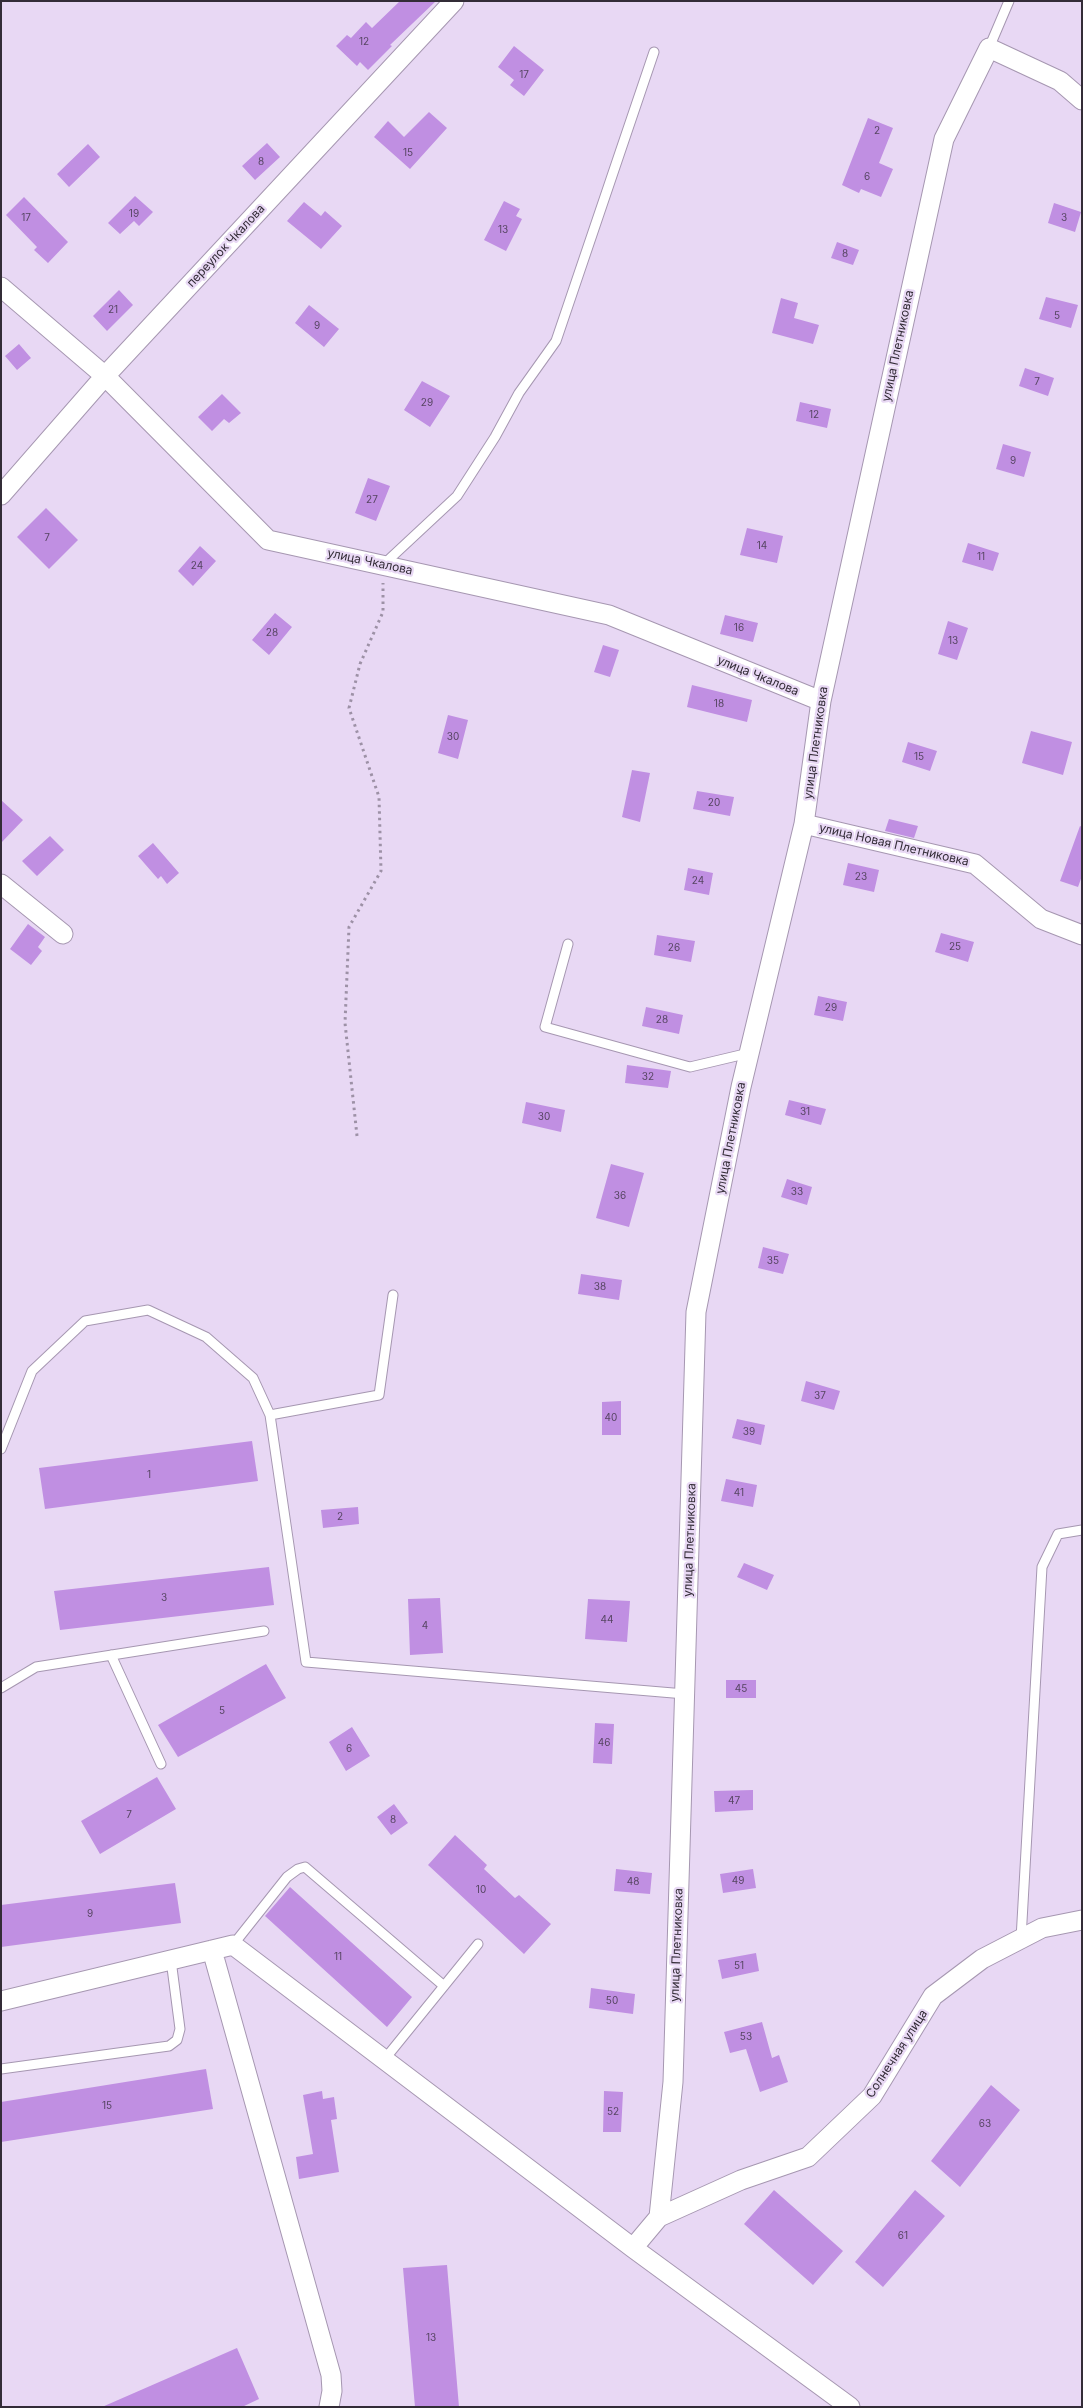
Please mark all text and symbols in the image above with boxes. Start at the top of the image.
house number: 12 [359,36,369,48]
house number: 17 [519,69,529,81]
house number: 2 [874,125,880,137]
house number: 15 [403,147,413,159]
house number: 8 [258,156,264,168]
house number: 6 [864,171,870,183]
street label: переулок Чкалова [184,202,268,290]
house number: 19 [129,208,139,220]
house number: 17 [21,212,31,224]
house number: 3 [1061,212,1067,224]
house number: 13 [498,224,508,236]
house number: 8 [842,248,848,260]
street label: улица Плетниковка [879,289,917,403]
house number: 21 [108,304,118,316]
house number: 5 [1054,310,1060,322]
house number: 9 [314,320,320,332]
house number: 7 [1034,376,1040,388]
house number: 29 [421,397,433,409]
house number: 12 [809,409,819,421]
house number: 9 [1010,455,1016,467]
house number: 27 [366,494,378,506]
house number: 7 [44,532,50,544]
house number: 14 [757,540,767,552]
street label: улица Чкалова [326,546,414,578]
house number: 11 [977,551,985,563]
house number: 24 [191,560,203,572]
house number: 16 [734,622,744,634]
house number: 28 [266,627,278,639]
house number: 13 [948,635,958,647]
street label: улица Чкалова [715,653,801,699]
street label: улица Плетниковка [801,686,831,800]
house number: 18 [714,698,724,710]
house number: 30 [447,731,459,743]
house number: 15 [914,751,924,763]
house number: 20 [708,797,720,809]
street label: улица Новая Плетниковка [818,821,970,869]
house number: 23 [855,871,867,883]
house number: 24 [692,875,704,887]
house number: 25 [949,941,961,953]
house number: 26 [668,942,680,954]
house number: 29 [825,1002,837,1014]
house number: 28 [656,1014,668,1026]
house number: 32 [642,1071,654,1083]
street label: улица Плетниковка [713,1081,749,1195]
house number: 31 [800,1106,810,1118]
house number: 30 [538,1111,550,1123]
house number: 33 [791,1186,803,1198]
house number: 36 [614,1190,626,1202]
house number: 35 [767,1255,779,1267]
house number: 38 [594,1281,606,1293]
house number: 37 [814,1390,826,1402]
house number: 40 [605,1412,617,1424]
house number: 39 [743,1426,755,1438]
house number: 1 [147,1469,151,1481]
street label: улица Плетниковка [681,1483,699,1597]
house number: 41 [734,1487,744,1499]
house number: 2 [337,1511,343,1523]
house number: 3 [161,1592,167,1604]
house number: 44 [601,1614,613,1626]
house number: 4 [422,1620,428,1632]
house number: 45 [735,1683,747,1695]
house number: 5 [219,1705,225,1717]
house number: 46 [598,1737,610,1749]
house number: 6 [346,1743,352,1755]
house number: 47 [728,1795,740,1807]
house number: 7 [126,1809,132,1821]
house number: 8 [390,1814,396,1826]
house number: 49 [732,1875,744,1887]
house number: 48 [627,1876,639,1888]
house number: 10 [476,1884,486,1896]
street label: улица Плетниковка [668,1888,686,2002]
house number: 9 [87,1908,93,1920]
house number: 11 [334,1951,342,1963]
house number: 51 [734,1960,744,1972]
house number: 50 [606,1995,618,2007]
street label: Солнечная улица [863,2007,931,2101]
house number: 53 [740,2031,752,2043]
house number: 15 [102,2100,112,2112]
house number: 52 [607,2106,619,2118]
house number: 63 [979,2118,991,2130]
house number: 61 [898,2230,908,2242]
house number: 13 [426,2332,436,2344]

